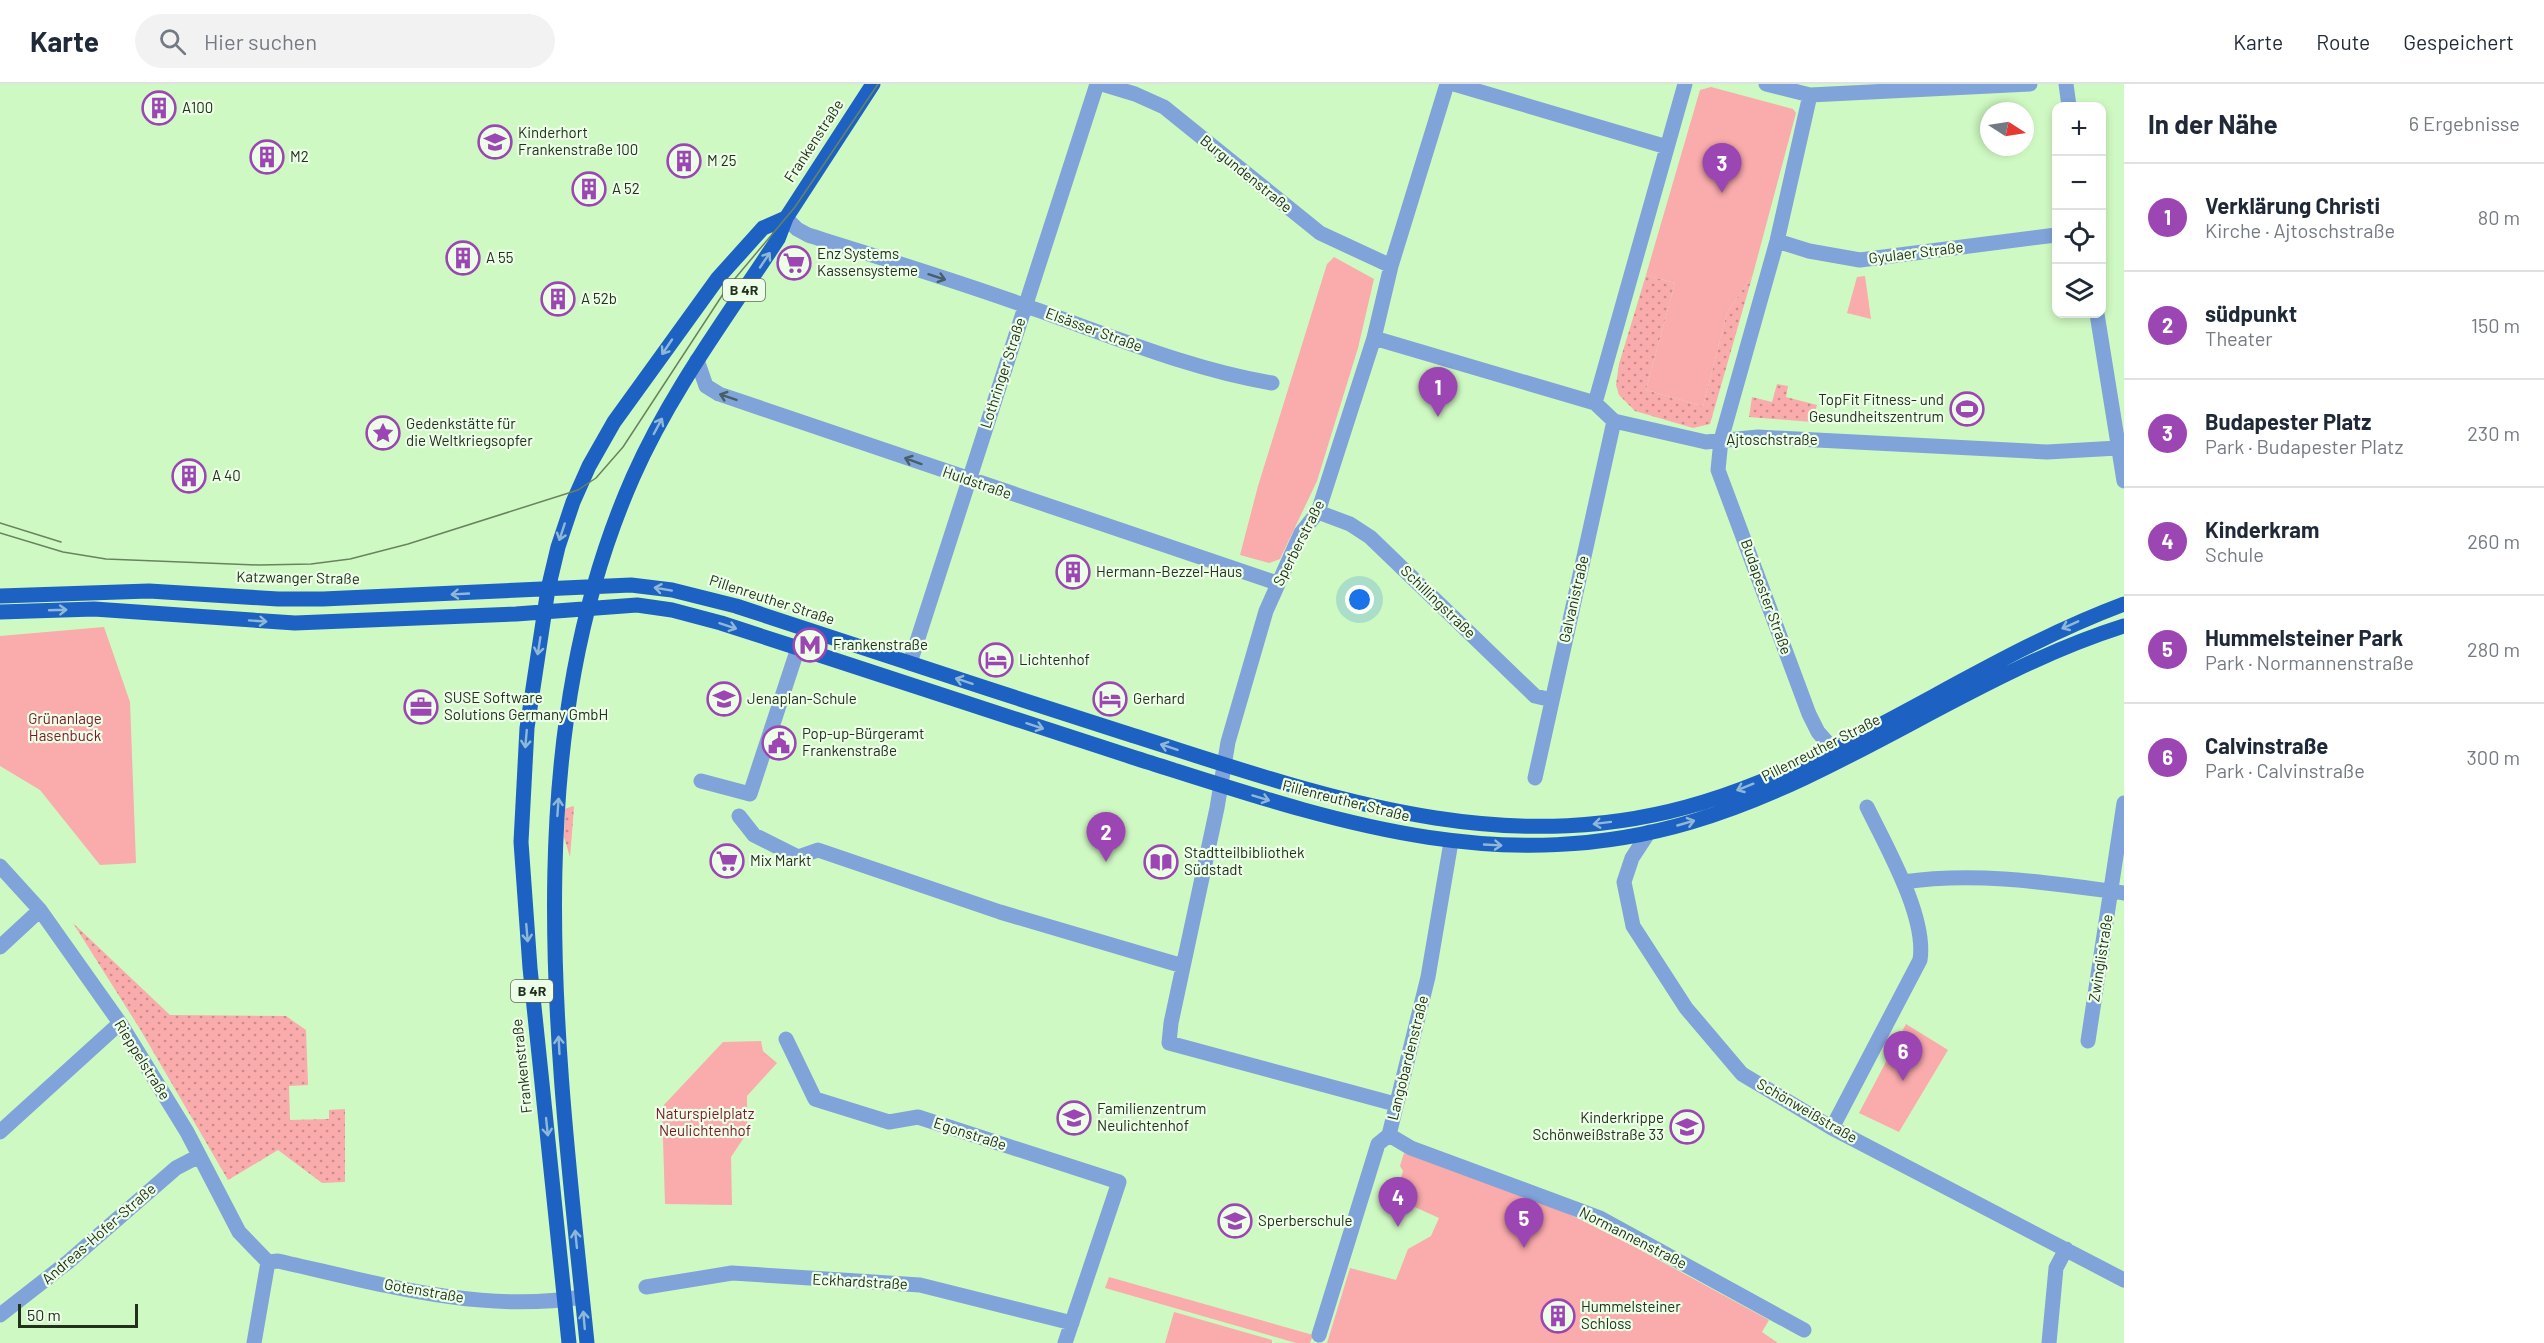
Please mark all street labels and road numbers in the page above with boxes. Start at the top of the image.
street label: Frankenstraße [780,96,847,185]
street label: Burgundenstraße [1197,131,1296,216]
street label: Gyulaer Straße [1867,237,1964,267]
road number: B 4R [723,279,765,301]
street label: Elsässer Straße [1043,303,1145,355]
street label: Lothringer Straße [976,315,1028,430]
street label: Ajtoschstraße [1726,430,1818,448]
street label: Huldstraße [941,462,1014,502]
street label: Sperberstraße [1269,497,1327,589]
street label: Budapester Straße [1738,536,1796,657]
street label: Galvanistraße [1554,553,1592,644]
street label: Schillingstraße [1397,561,1480,642]
street label: Katzwanger Straße [236,567,360,587]
street label: Pillenreuther Straße [707,570,837,628]
street label: Pillenreuther Straße [1758,709,1883,785]
street label: Pillenreuther Straße [1281,775,1412,825]
street label: Zwinglistraße [2084,913,2116,1003]
road number: B 4R [511,980,553,1002]
street label: Langobardenstraße [1383,993,1431,1122]
street label: Rieppelstraße [111,1016,175,1103]
street label: Frankenstraße [507,1018,535,1114]
street label: Schönweißstraße [1754,1074,1861,1146]
street label: Egonstraße [932,1113,1009,1153]
street label: Andreas-Hofer-Straße [38,1179,159,1288]
street label: Normannenstraße [1577,1202,1690,1272]
street label: Eckhardstraße [812,1270,908,1292]
street label: Gotenstraße [383,1274,465,1306]

